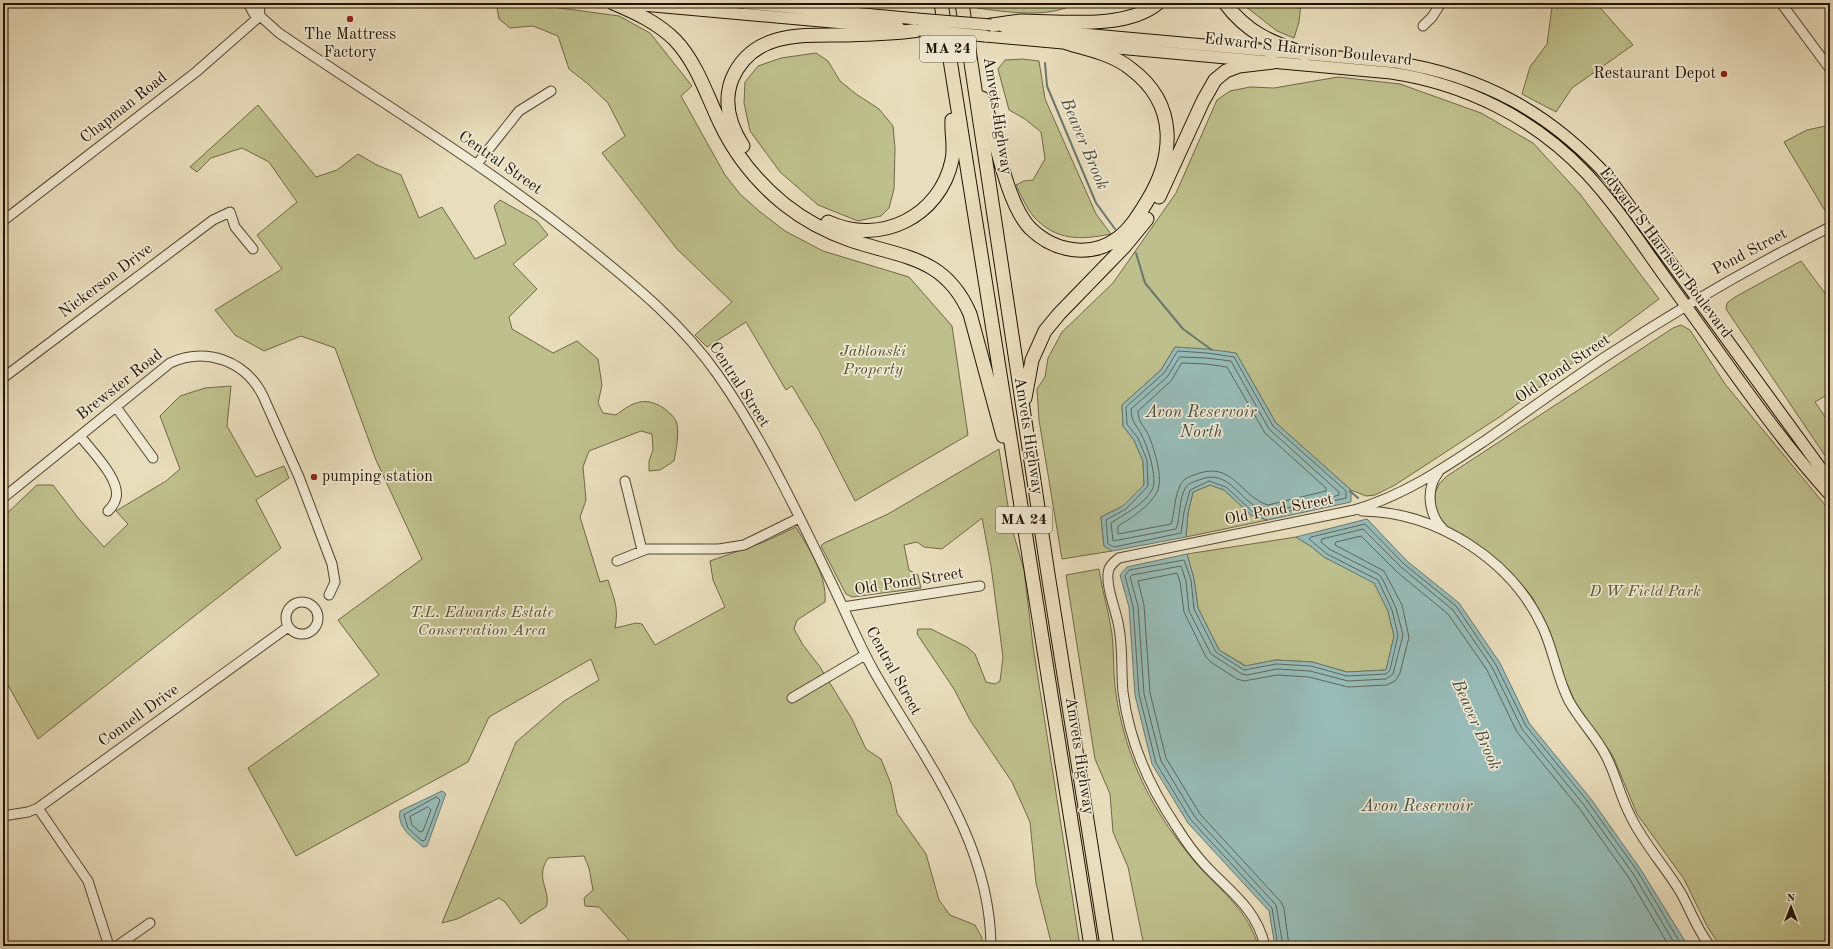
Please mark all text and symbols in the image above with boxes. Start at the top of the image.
marker: The Mattress Factory [345,14,355,24]
place label: The Mattress Factory [304,27,396,61]
street label: Edward S Harrison Boulevard [1203,31,1413,69]
road number: MA 24 [920,36,976,62]
street label: Amvets Highway [980,56,1014,177]
place label: Restaurant Depot [1593,66,1716,82]
street label: Chapman Road [78,69,170,147]
marker: Restaurant Depot [1719,69,1729,79]
water label: Beaver Brook [1057,95,1111,192]
street label: Central Street [455,128,545,198]
street label: Edward S Harrison Boulevard [1596,165,1734,341]
street label: Pond Street [1710,226,1790,278]
street label: Nickerson Drive [56,241,156,321]
street label: Old Pond Street [1513,331,1613,406]
street label: Central Street [706,340,773,431]
park label: Jablonski Property [840,344,907,378]
street label: Brewster Road [74,347,166,423]
street label: Amvets Highway [1011,376,1045,497]
water label: Avon Reservoir North [1144,404,1257,441]
place label: pumping station [322,469,433,485]
marker: pumping station [309,472,319,482]
street label: Old Pond Street [1223,492,1335,528]
road number: MA 24 [996,507,1052,533]
street label: Old Pond Street [853,565,965,599]
park label: D W Field Park [1588,584,1701,600]
park label: T.L. Edwards Estate Conservation Area [410,605,554,639]
street label: Central Street [862,624,924,718]
water label: Beaver Brook [1448,676,1504,773]
street label: Connell Drive [96,682,182,750]
street label: Amvets Highway [1062,696,1096,817]
water label: Avon Reservoir [1360,798,1473,815]
north arrow [1771,887,1811,927]
text: N [1787,893,1796,904]

